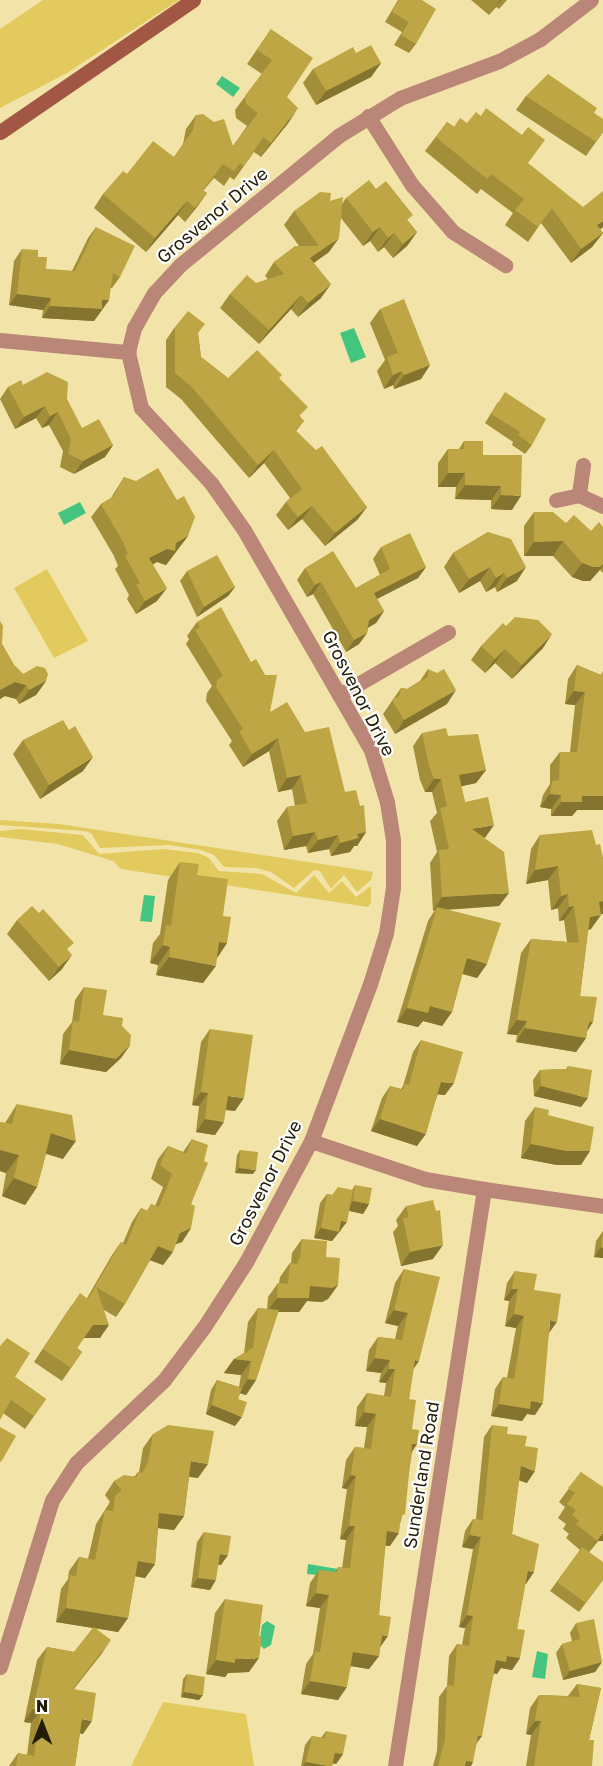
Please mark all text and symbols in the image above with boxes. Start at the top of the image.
street label: Grosvenor Drive [152,162,272,268]
street label: Grosvenor Drive [318,627,400,759]
street label: Grosvenor Drive [224,1117,306,1249]
street label: Sunderland Road [399,1400,443,1550]
north arrow [12,1694,72,1754]
text: N [36,1696,48,1716]

